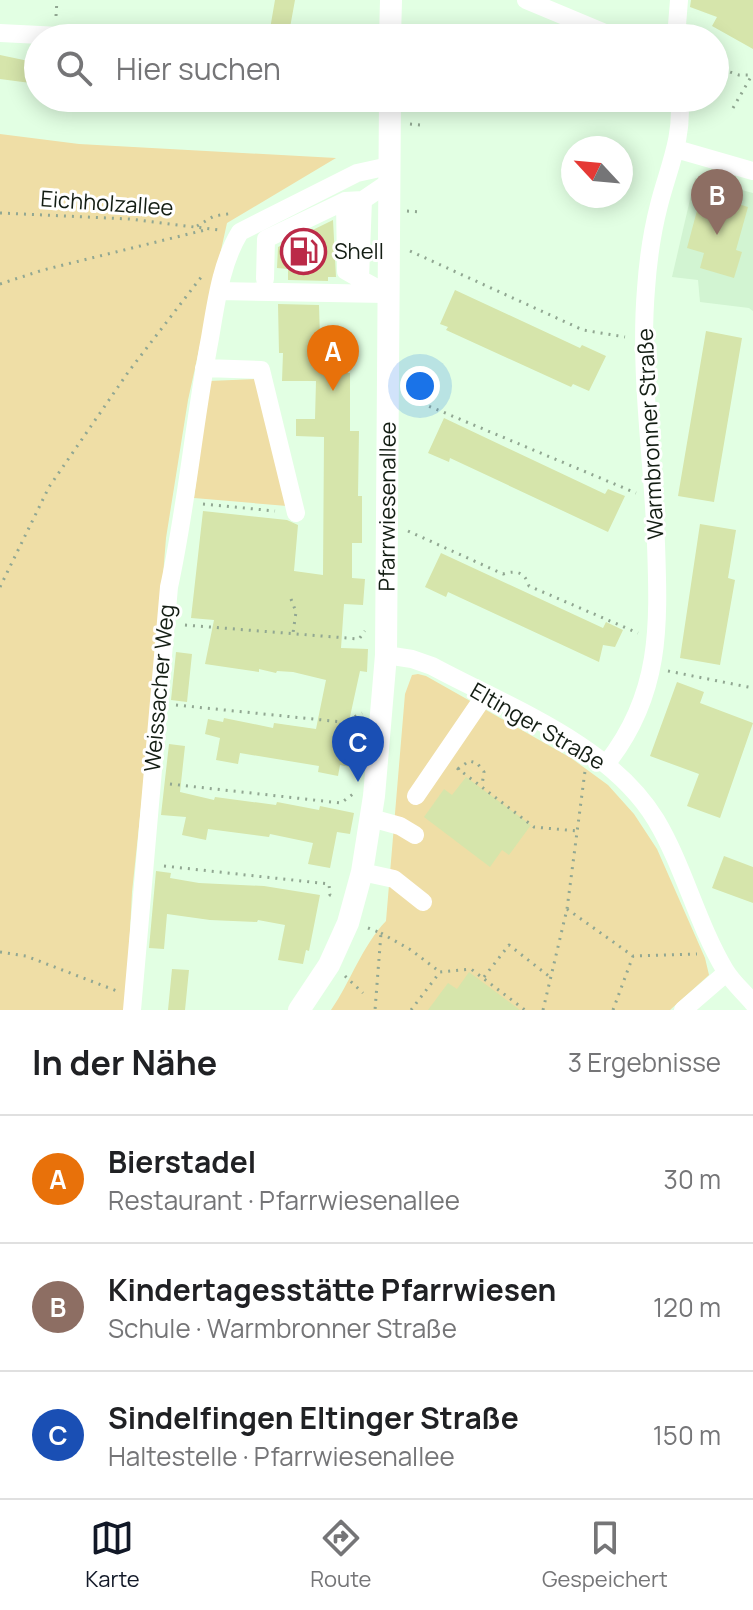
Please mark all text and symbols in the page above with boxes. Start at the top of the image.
search box [24,24,729,112]
icon: search [52,46,96,90]
text: Hier suchen [116,48,281,89]
north arrow [561,136,633,208]
pin: B [691,169,743,235]
street label: Eichholzallee [39,183,175,223]
fuel station icon: Shell [279,227,327,275]
place label: Shell [334,236,384,266]
pin: A [307,325,359,391]
street label: Warmbronner Straße [629,327,671,540]
your location [400,366,440,406]
street label: Pfarrwiesenallee [371,421,403,592]
street label: Weissacher Weg [137,603,181,773]
street label: Eltinger Straße [465,675,611,777]
pin: C [332,716,384,782]
text: In der Nähe [32,1039,217,1085]
text: 3 Ergebnisse [568,1044,721,1080]
text: Bierstadel [108,1141,256,1182]
text: A [49,1161,67,1197]
text: 30 m [664,1161,721,1197]
text: Restaurant · Pfarrwiesenallee [108,1182,460,1218]
text: Kindertagesstätte Pfarrwiesen [108,1269,556,1310]
text: B [50,1289,66,1325]
text: 120 m [653,1289,721,1325]
text: Schule · Warmbronner Straße [108,1310,457,1346]
text: Sindelfingen Eltinger Straße [108,1397,519,1438]
text: C [48,1417,68,1453]
text: 150 m [653,1417,721,1453]
text: Haltestelle · Pfarrwiesenallee [108,1438,455,1474]
tab: Karte [85,1516,140,1594]
tab: Route [310,1516,371,1594]
tab: Gespeichert [542,1516,668,1594]

